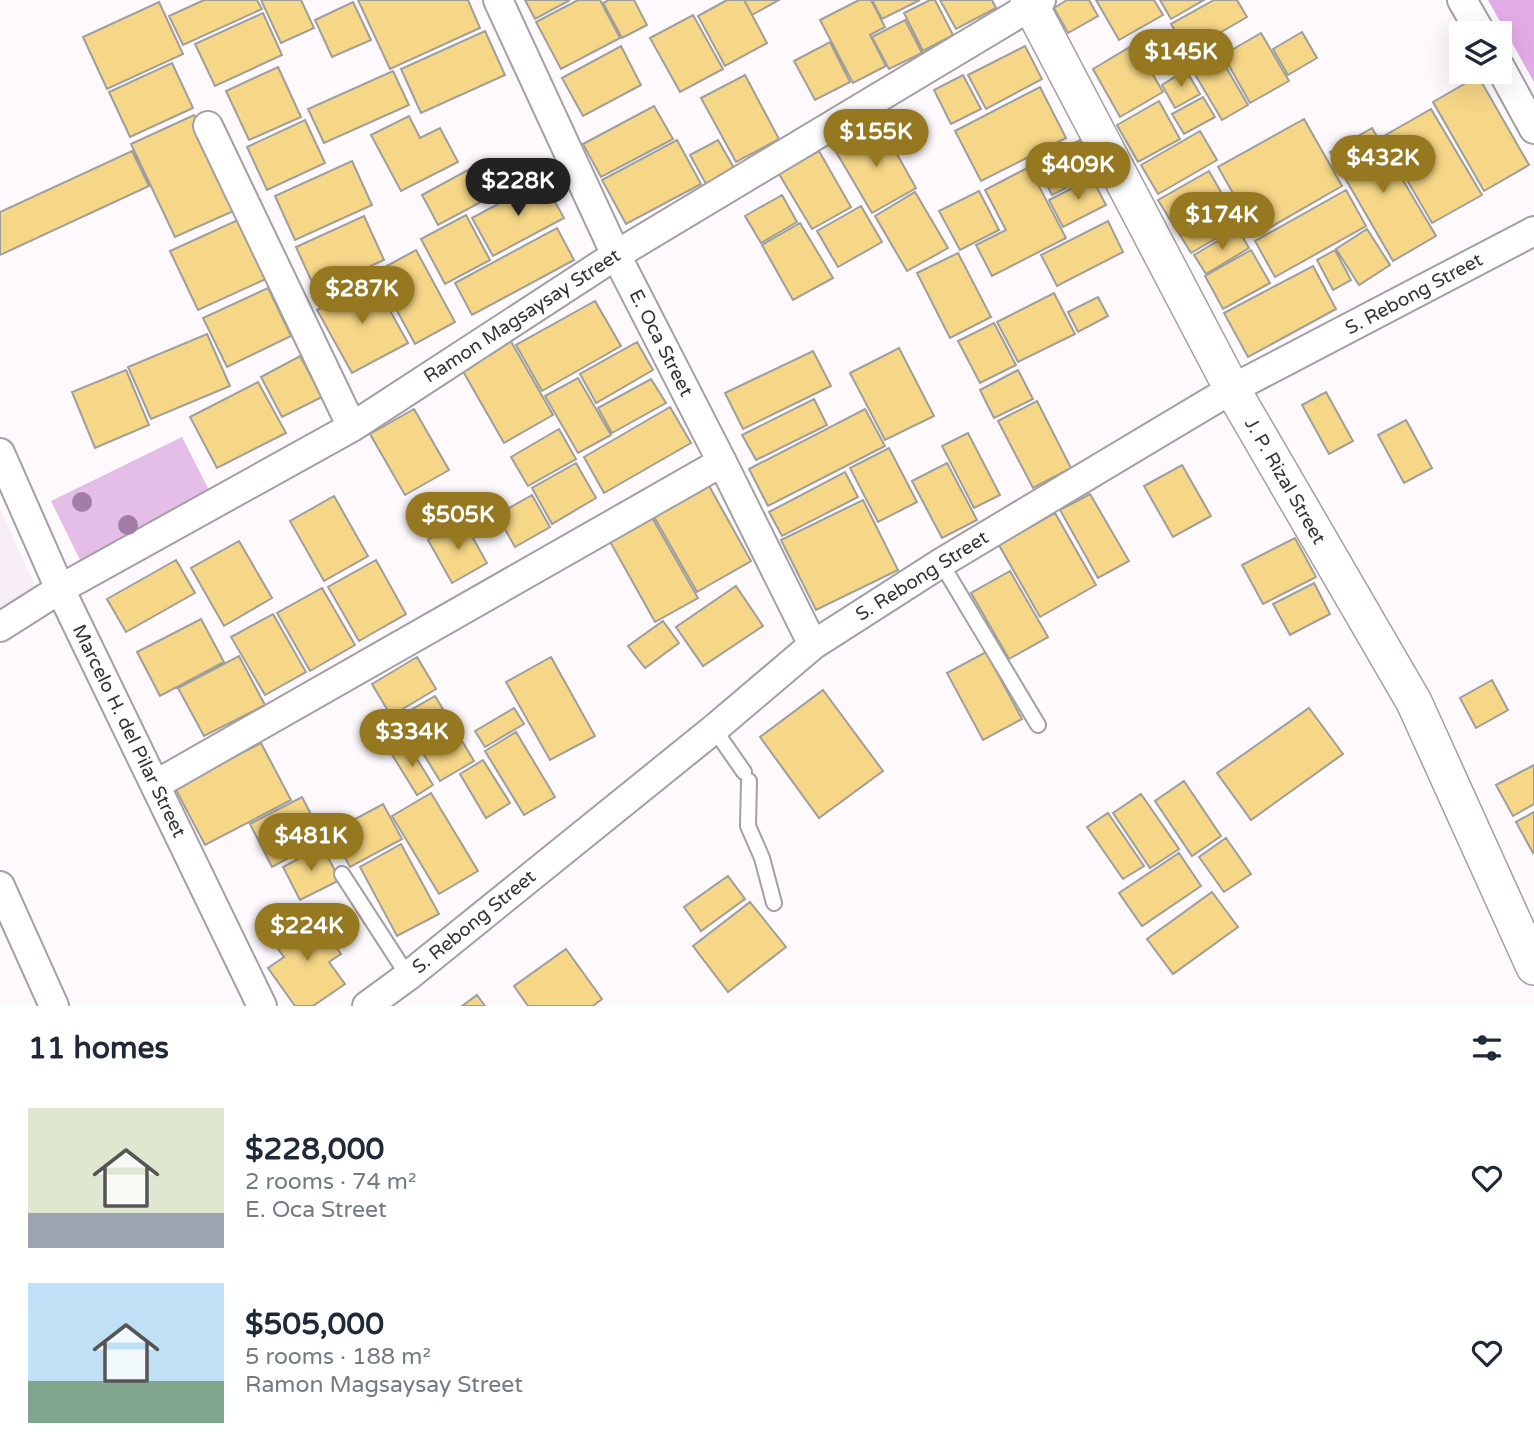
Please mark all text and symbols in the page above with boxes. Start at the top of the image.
map controls [1449,21,1512,84]
button: layers [1449,21,1512,84]
pin: $145K [1132,29,1230,89]
text: $145K [1145,38,1217,66]
pin: $155K [827,110,925,169]
text: $155K [840,118,912,146]
pin: $432K [1334,136,1432,195]
pin: $409K [1029,142,1127,202]
text: $432K [1347,144,1419,172]
text: $409K [1042,151,1114,179]
pin: $228K [469,158,567,218]
text: $228K [482,167,554,195]
pin: $174K [1173,192,1271,252]
text: $174K [1186,201,1258,229]
street label: Ramon Magsaysay Street [420,244,624,388]
street label: S. Rebong Street [1342,249,1486,339]
pin: $287K [313,266,411,326]
text: $287K [326,275,398,303]
street label: E. Oca Street [625,286,697,400]
street label: J. P. Rizal Street [1240,414,1330,548]
pin: $505K [409,492,507,552]
text: $505K [422,501,494,529]
street label: S. Rebong Street [852,526,992,626]
street label: Marcelo H. del Pilar Street [68,621,190,841]
pin: $334K [363,710,461,769]
text: $334K [376,718,448,746]
pin: $481K [262,814,360,873]
text: $481K [275,822,347,850]
street label: S. Rebong Street [408,866,540,978]
pin: $224K [258,904,356,963]
text: $224K [271,912,343,940]
icon: filters [1468,1029,1506,1067]
text: 11 homes [28,1030,169,1067]
text: $228,000 [245,1131,384,1168]
icon: home [84,1136,168,1220]
icon: heart [1468,1159,1506,1197]
text: 2 rooms · 74 m² [245,1168,416,1196]
text: E. Oca Street [245,1196,387,1224]
text: $505,000 [245,1306,384,1343]
icon: home [84,1311,168,1395]
icon: heart [1468,1334,1506,1372]
text: 5 rooms · 188 m² [245,1343,431,1371]
text: Ramon Magsaysay Street [245,1371,523,1399]

